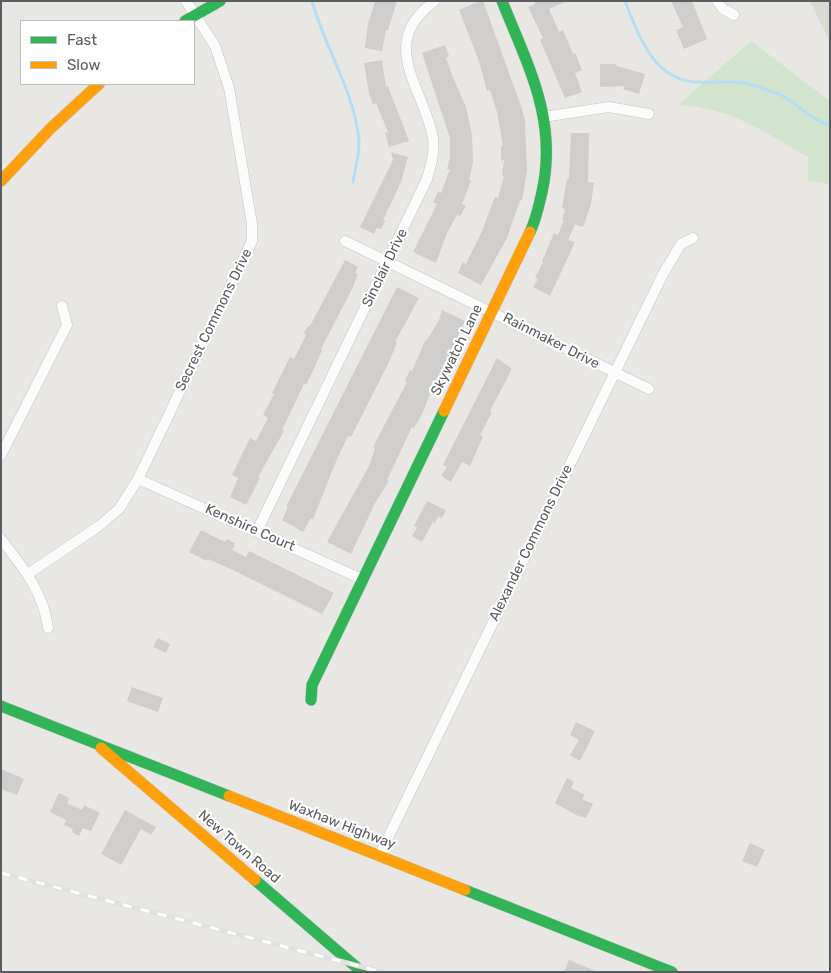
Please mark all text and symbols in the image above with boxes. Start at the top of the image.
legend [20,20,195,85]
text: Fast [67,31,97,49]
text: Slow [67,56,100,74]
street label: Sinclair Drive [359,226,411,310]
street label: Secrest Commons Drive [172,246,256,394]
street label: Skywatch Lane [428,302,486,398]
street label: Rainmaker Drive [500,309,602,373]
street label: Alexander Commons Drive [486,462,576,624]
street label: Kenshire Court [203,501,297,555]
street label: Waxhaw Highway [286,797,398,853]
street label: New Town Road [195,807,283,887]

